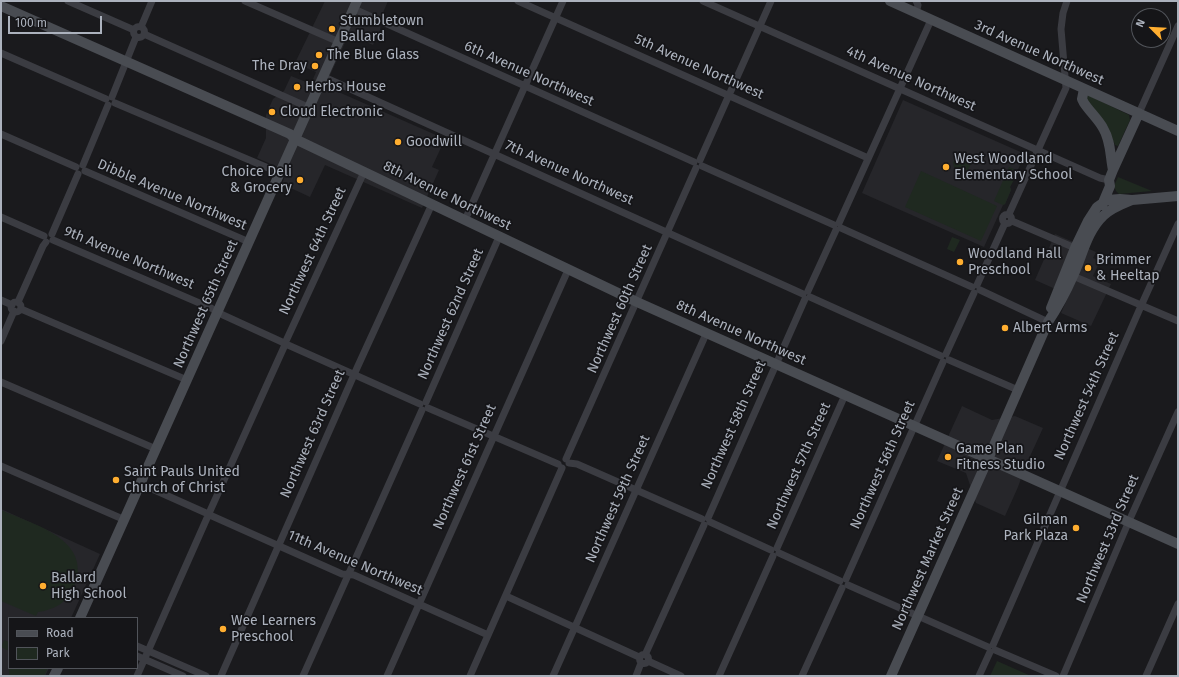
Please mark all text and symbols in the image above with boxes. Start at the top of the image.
scale bar [10,8,104,34]
north arrow [1131,8,1171,48]
place label: Stumbletown Ballard [340,13,424,46]
text: 100 m [15,16,47,30]
street label: 3rd Avenue Northwest [972,17,1106,89]
text: N [1133,17,1148,29]
marker: Stumbletown Ballard [327,24,337,34]
street label: 5th Avenue Northwest [632,31,766,103]
street label: 6th Avenue Northwest [462,38,596,110]
street label: 4th Avenue Northwest [844,43,978,115]
place label: The Blue Glass [327,47,419,63]
marker: The Blue Glass [314,50,324,60]
place label: The Dray [252,58,307,74]
marker: The Dray [310,61,320,71]
place label: Herbs House [305,79,386,95]
marker: Herbs House [292,82,302,92]
place label: Cloud Electronic [280,104,383,120]
marker: Cloud Electronic [267,107,277,117]
place label: Goodwill [406,134,462,150]
marker: Goodwill [393,137,403,147]
street label: 7th Avenue Northwest [502,137,636,209]
place label: West Woodland Elementary School [954,151,1072,184]
street label: Dibble Avenue Northwest [95,156,249,234]
street label: 8th Avenue Northwest [380,158,514,234]
marker: West Woodland Elementary School [941,162,951,172]
place label: Choice Deli & Grocery [222,164,292,196]
marker: Choice Deli & Grocery [295,175,305,185]
street label: Northwest 64th Street [276,184,350,318]
street label: 9th Avenue Northwest [61,223,197,293]
street label: Northwest 65th Street [170,237,242,371]
street label: Northwest 60th Street [584,242,656,376]
street label: Northwest 62nd Street [414,246,488,382]
place label: Woodland Hall Preschool [968,246,1061,278]
place label: Brimmer & Heeltap [1096,252,1160,284]
marker: Woodland Hall Preschool [955,257,965,267]
marker: Brimmer & Heeltap [1083,263,1093,273]
street label: 8th Avenue Northwest [673,297,809,369]
place label: Albert Arms [1013,320,1087,336]
marker: Albert Arms [1000,323,1010,333]
street label: Northwest 54th Street [1051,329,1123,463]
street label: Northwest 58th Street [698,358,770,492]
street label: Northwest 63rd Street [277,367,349,501]
street label: Northwest 56th Street [847,398,919,532]
street label: Northwest 57th Street [763,400,835,532]
street label: Northwest 61st Street [430,402,500,532]
street label: Northwest 59th Street [582,432,654,566]
place label: Game Plan Fitness Studio [956,441,1045,474]
marker: Game Plan Fitness Studio [943,452,953,462]
place label: Saint Pauls United Church of Christ [124,464,240,496]
street label: Northwest 53rd Street [1073,472,1143,606]
marker: Saint Pauls United Church of Christ [111,475,121,485]
street label: Northwest Market Street [889,485,967,633]
place label: Gilman Park Plaza [1004,512,1068,544]
marker: Gilman Park Plaza [1071,523,1081,533]
street label: 11th Avenue Northwest [285,527,425,599]
place label: Ballard High School [51,570,127,602]
marker: Ballard High School [38,581,48,591]
place label: Wee Learners Preschool [231,613,316,646]
legend [8,617,138,669]
marker: Wee Learners Preschool [218,624,228,634]
text: Road [46,626,74,640]
text: Park [46,646,70,660]

